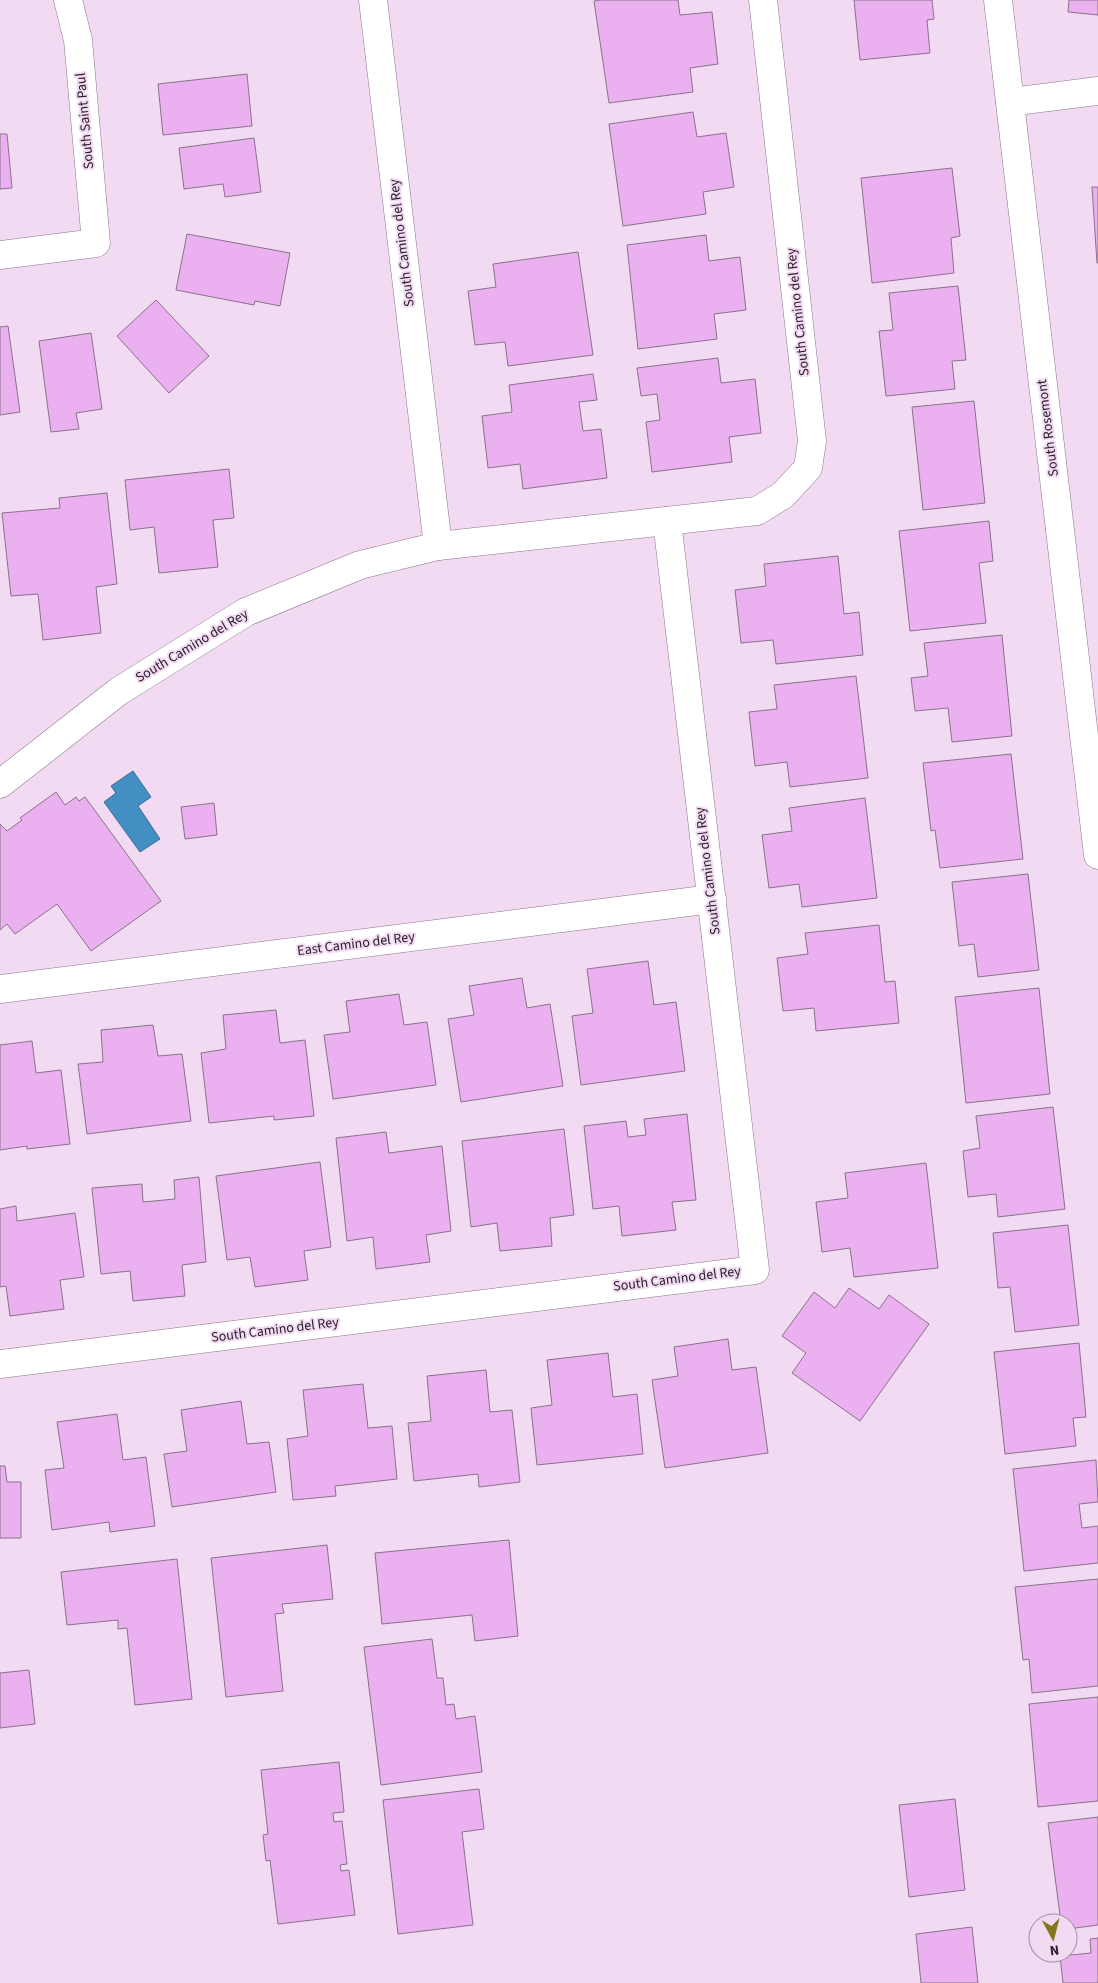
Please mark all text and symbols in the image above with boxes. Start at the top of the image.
street label: South Saint Paul [71,72,99,170]
street label: South Camino del Rey [384,178,420,308]
street label: South Camino del Rey [781,247,815,377]
street label: South Rosemont [1032,378,1064,478]
street label: South Camino del Rey [132,604,253,688]
street label: South Camino del Rey [690,806,726,936]
street label: East Camino del Rey [296,927,416,961]
street label: South Camino del Rey [612,1261,742,1297]
street label: South Camino del Rey [210,1312,340,1348]
north arrow [1028,1913,1078,1963]
text: N [1049,1939,1060,1960]

